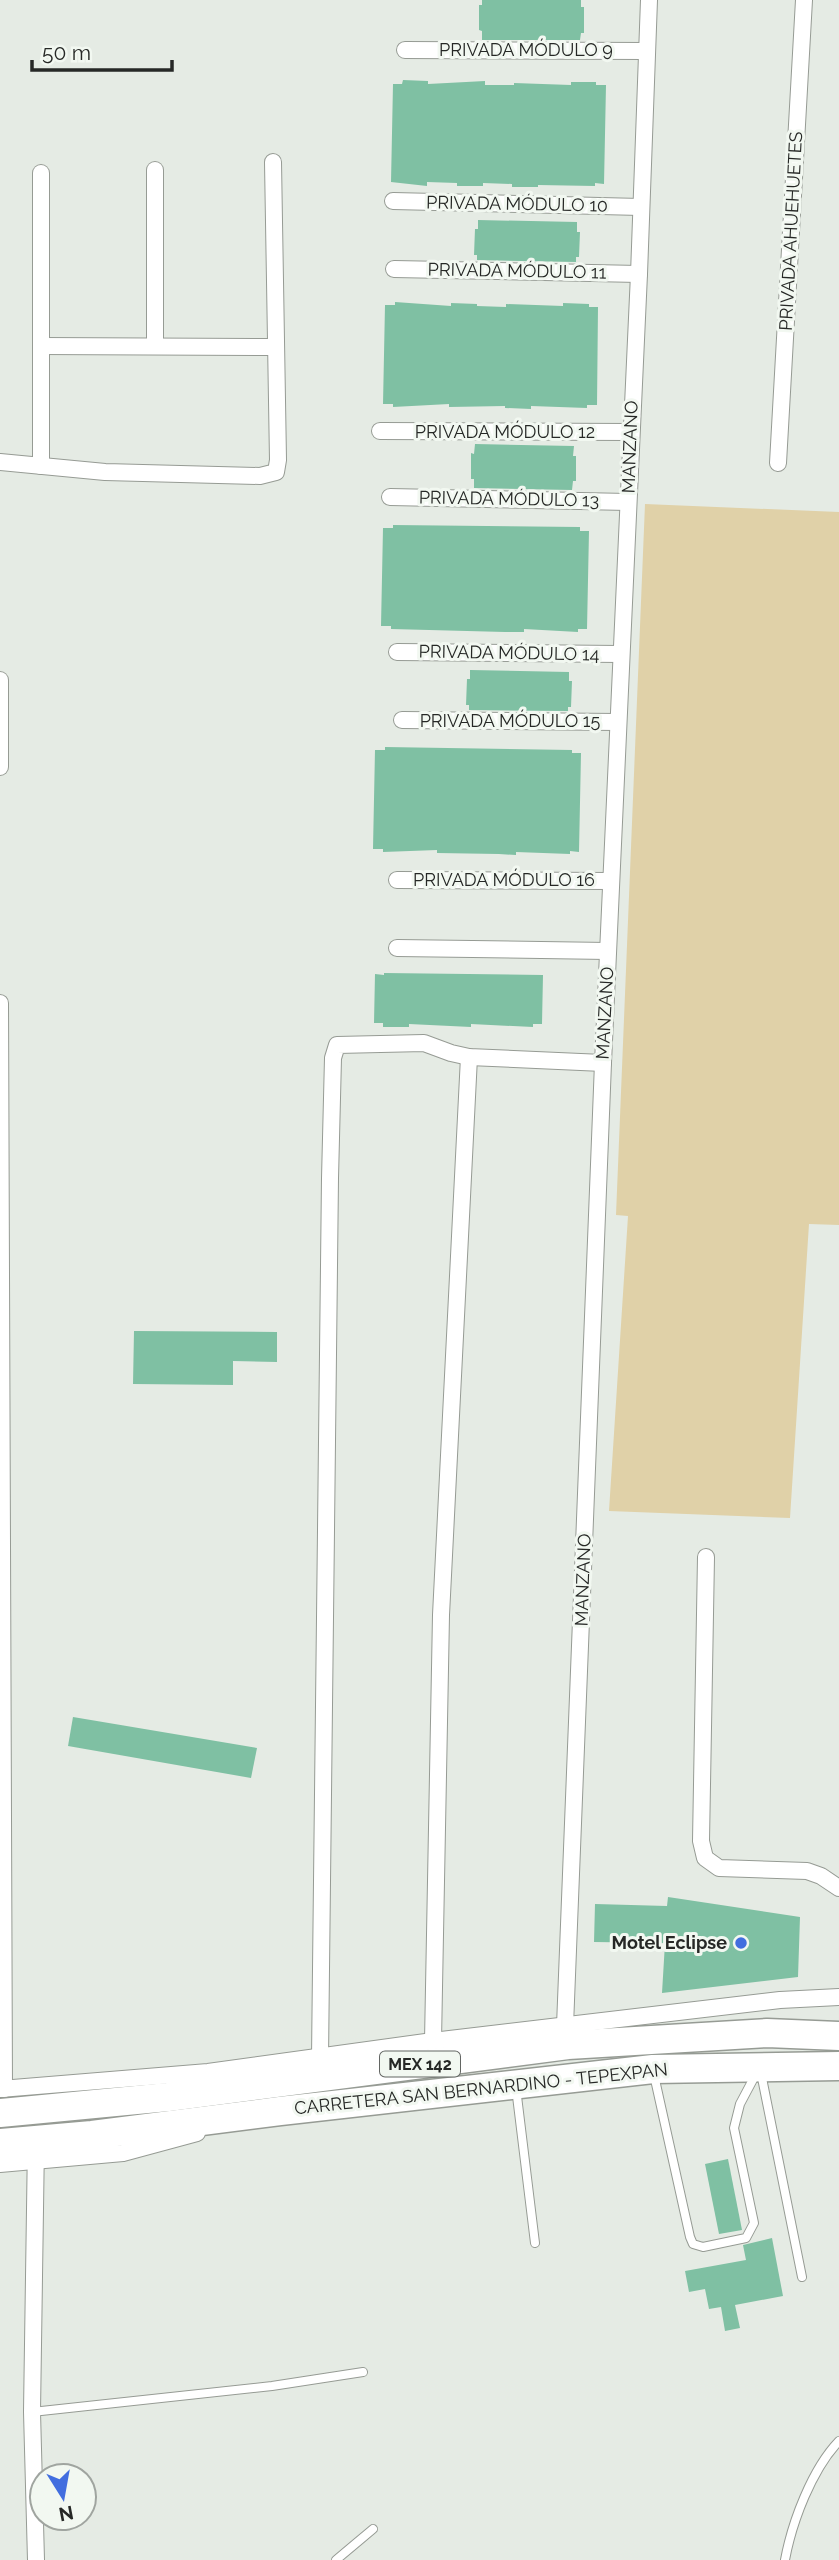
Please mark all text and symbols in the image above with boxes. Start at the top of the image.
scale bar [32,28,172,72]
street label: PRIVADA MÓDULO 9 [439,38,613,60]
text: 50 m [42,40,91,65]
street label: PRIVADA AHUEHUETES [775,131,806,331]
street label: PRIVADA MÓDULO 10 [426,190,608,216]
street label: PRIVADA MÓDULO 11 [428,257,607,283]
street label: MANZANO [617,400,642,494]
street label: PRIVADA MÓDULO 12 [415,420,595,442]
street label: PRIVADA MÓDULO 13 [419,485,599,511]
street label: PRIVADA MÓDULO 14 [418,639,600,665]
street label: PRIVADA MÓDULO 15 [420,709,601,731]
street label: PRIVADA MÓDULO 16 [413,868,595,890]
street label: MANZANO [592,966,617,1060]
street label: MANZANO [570,1533,595,1627]
place label: Motel Eclipse [612,1932,727,1953]
marker: Motel Eclipse [733,1935,749,1951]
road number: MEX 142 [380,2052,460,2076]
street label: CARRETERA SAN BERNARDINO - TEPEXPAN [293,2058,669,2119]
north arrow [28,2462,98,2532]
text: N [57,2502,75,2526]

